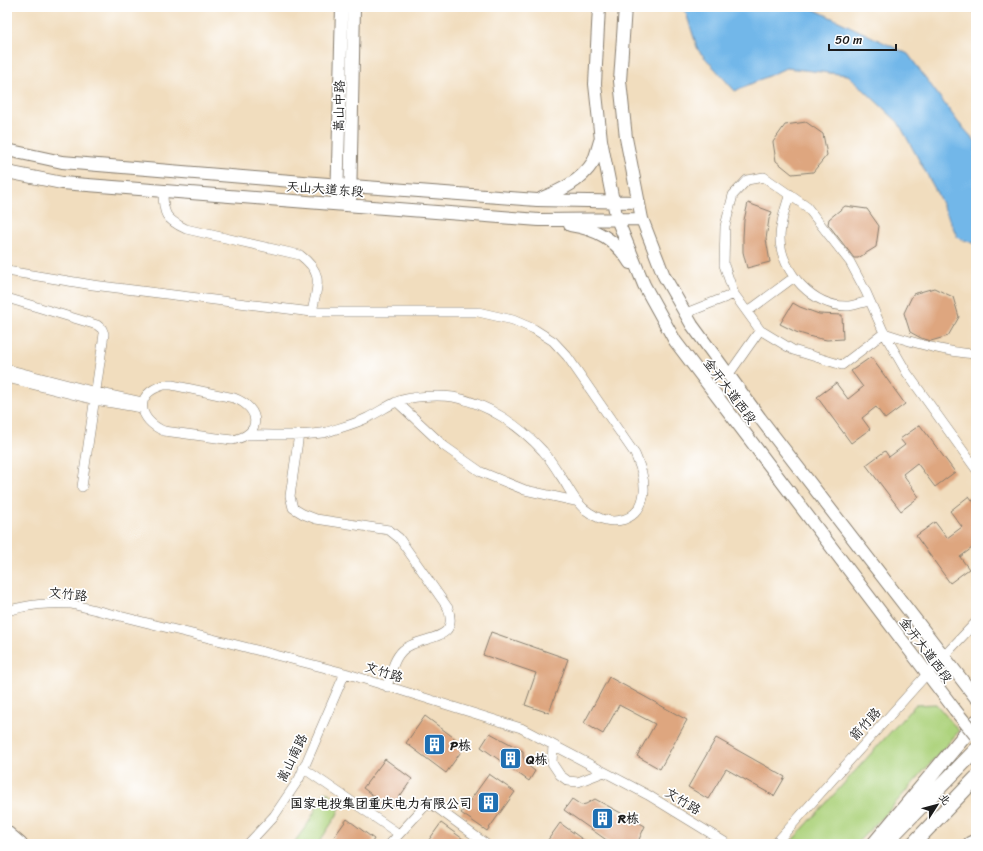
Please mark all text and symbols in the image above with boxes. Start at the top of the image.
scale bar [829,26,896,52]
text: 50 m [835,29,862,51]
street label: 嵩山中路 [327,80,351,132]
street label: 天山大道东段 [285,175,365,203]
street label: 金开大道西段 [697,353,763,429]
street label: 文竹路 [47,581,89,607]
street label: 金开大道西段 [893,612,959,688]
street label: 文竹路 [362,655,406,689]
street label: 箭竹路 [843,702,887,746]
street label: 嵩山南路 [270,730,314,786]
building icon: P栋 [422,732,448,758]
place label: P栋 [450,734,471,757]
building icon: Q栋 [498,746,524,772]
place label: Q栋 [525,748,547,771]
street label: 文竹路 [660,781,706,821]
north arrow [917,785,957,825]
text: 北 [934,789,956,809]
building icon: 国家电投集团重庆电力有限公司 [475,790,501,816]
place label: 国家电投集团重庆电力有限公司 [290,792,472,815]
building icon: R栋 [590,805,616,831]
place label: R栋 [617,807,639,830]

